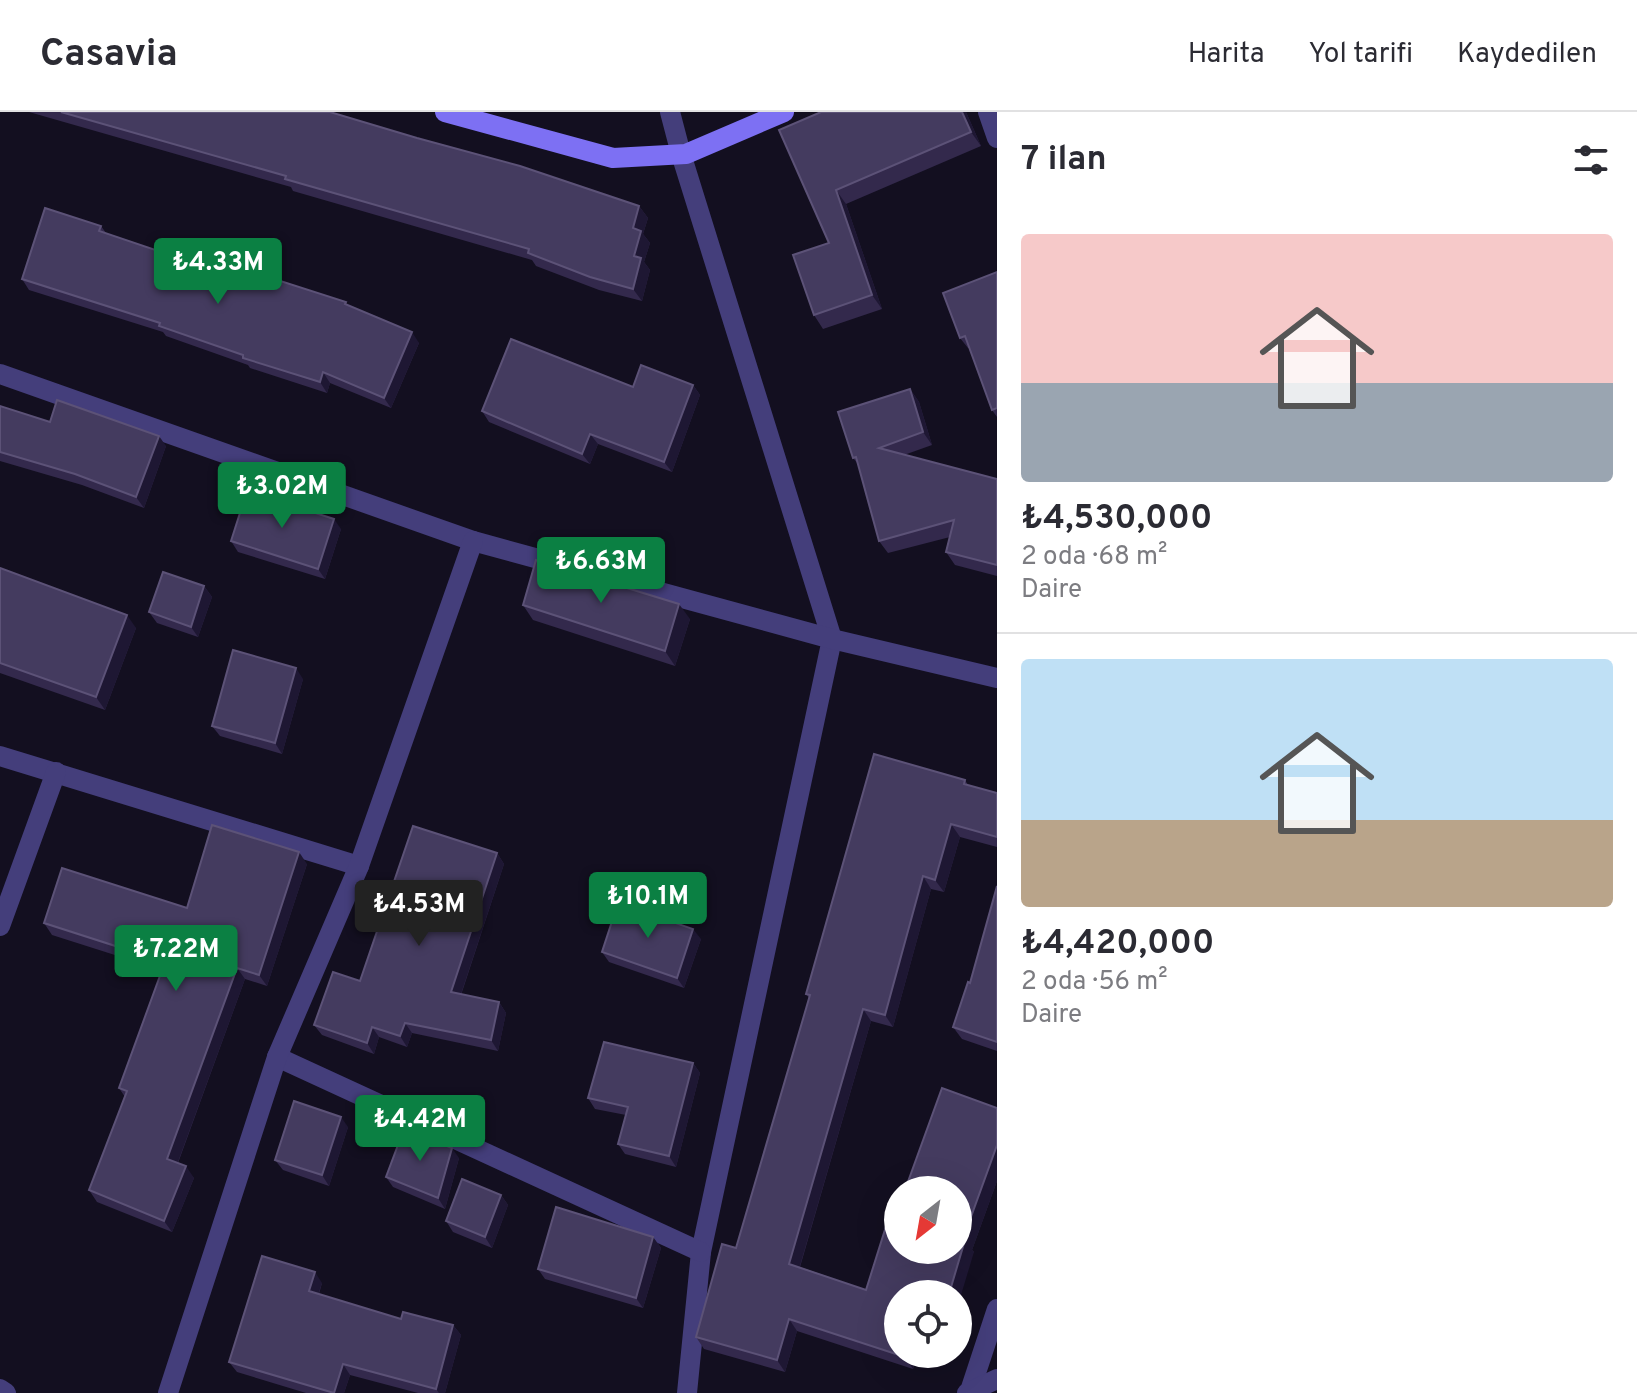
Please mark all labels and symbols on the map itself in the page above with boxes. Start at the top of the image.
pin: ₺4.33M [153,238,283,306]
pin: ₺3.02M [217,462,347,530]
pin: ₺6.63M [536,537,666,605]
pin: ₺10.1M [583,872,713,940]
pin: ₺4.53M [354,880,484,948]
pin: ₺7.22M [111,925,241,993]
pin: ₺4.42M [355,1095,485,1163]
north arrow [884,1176,972,1264]

